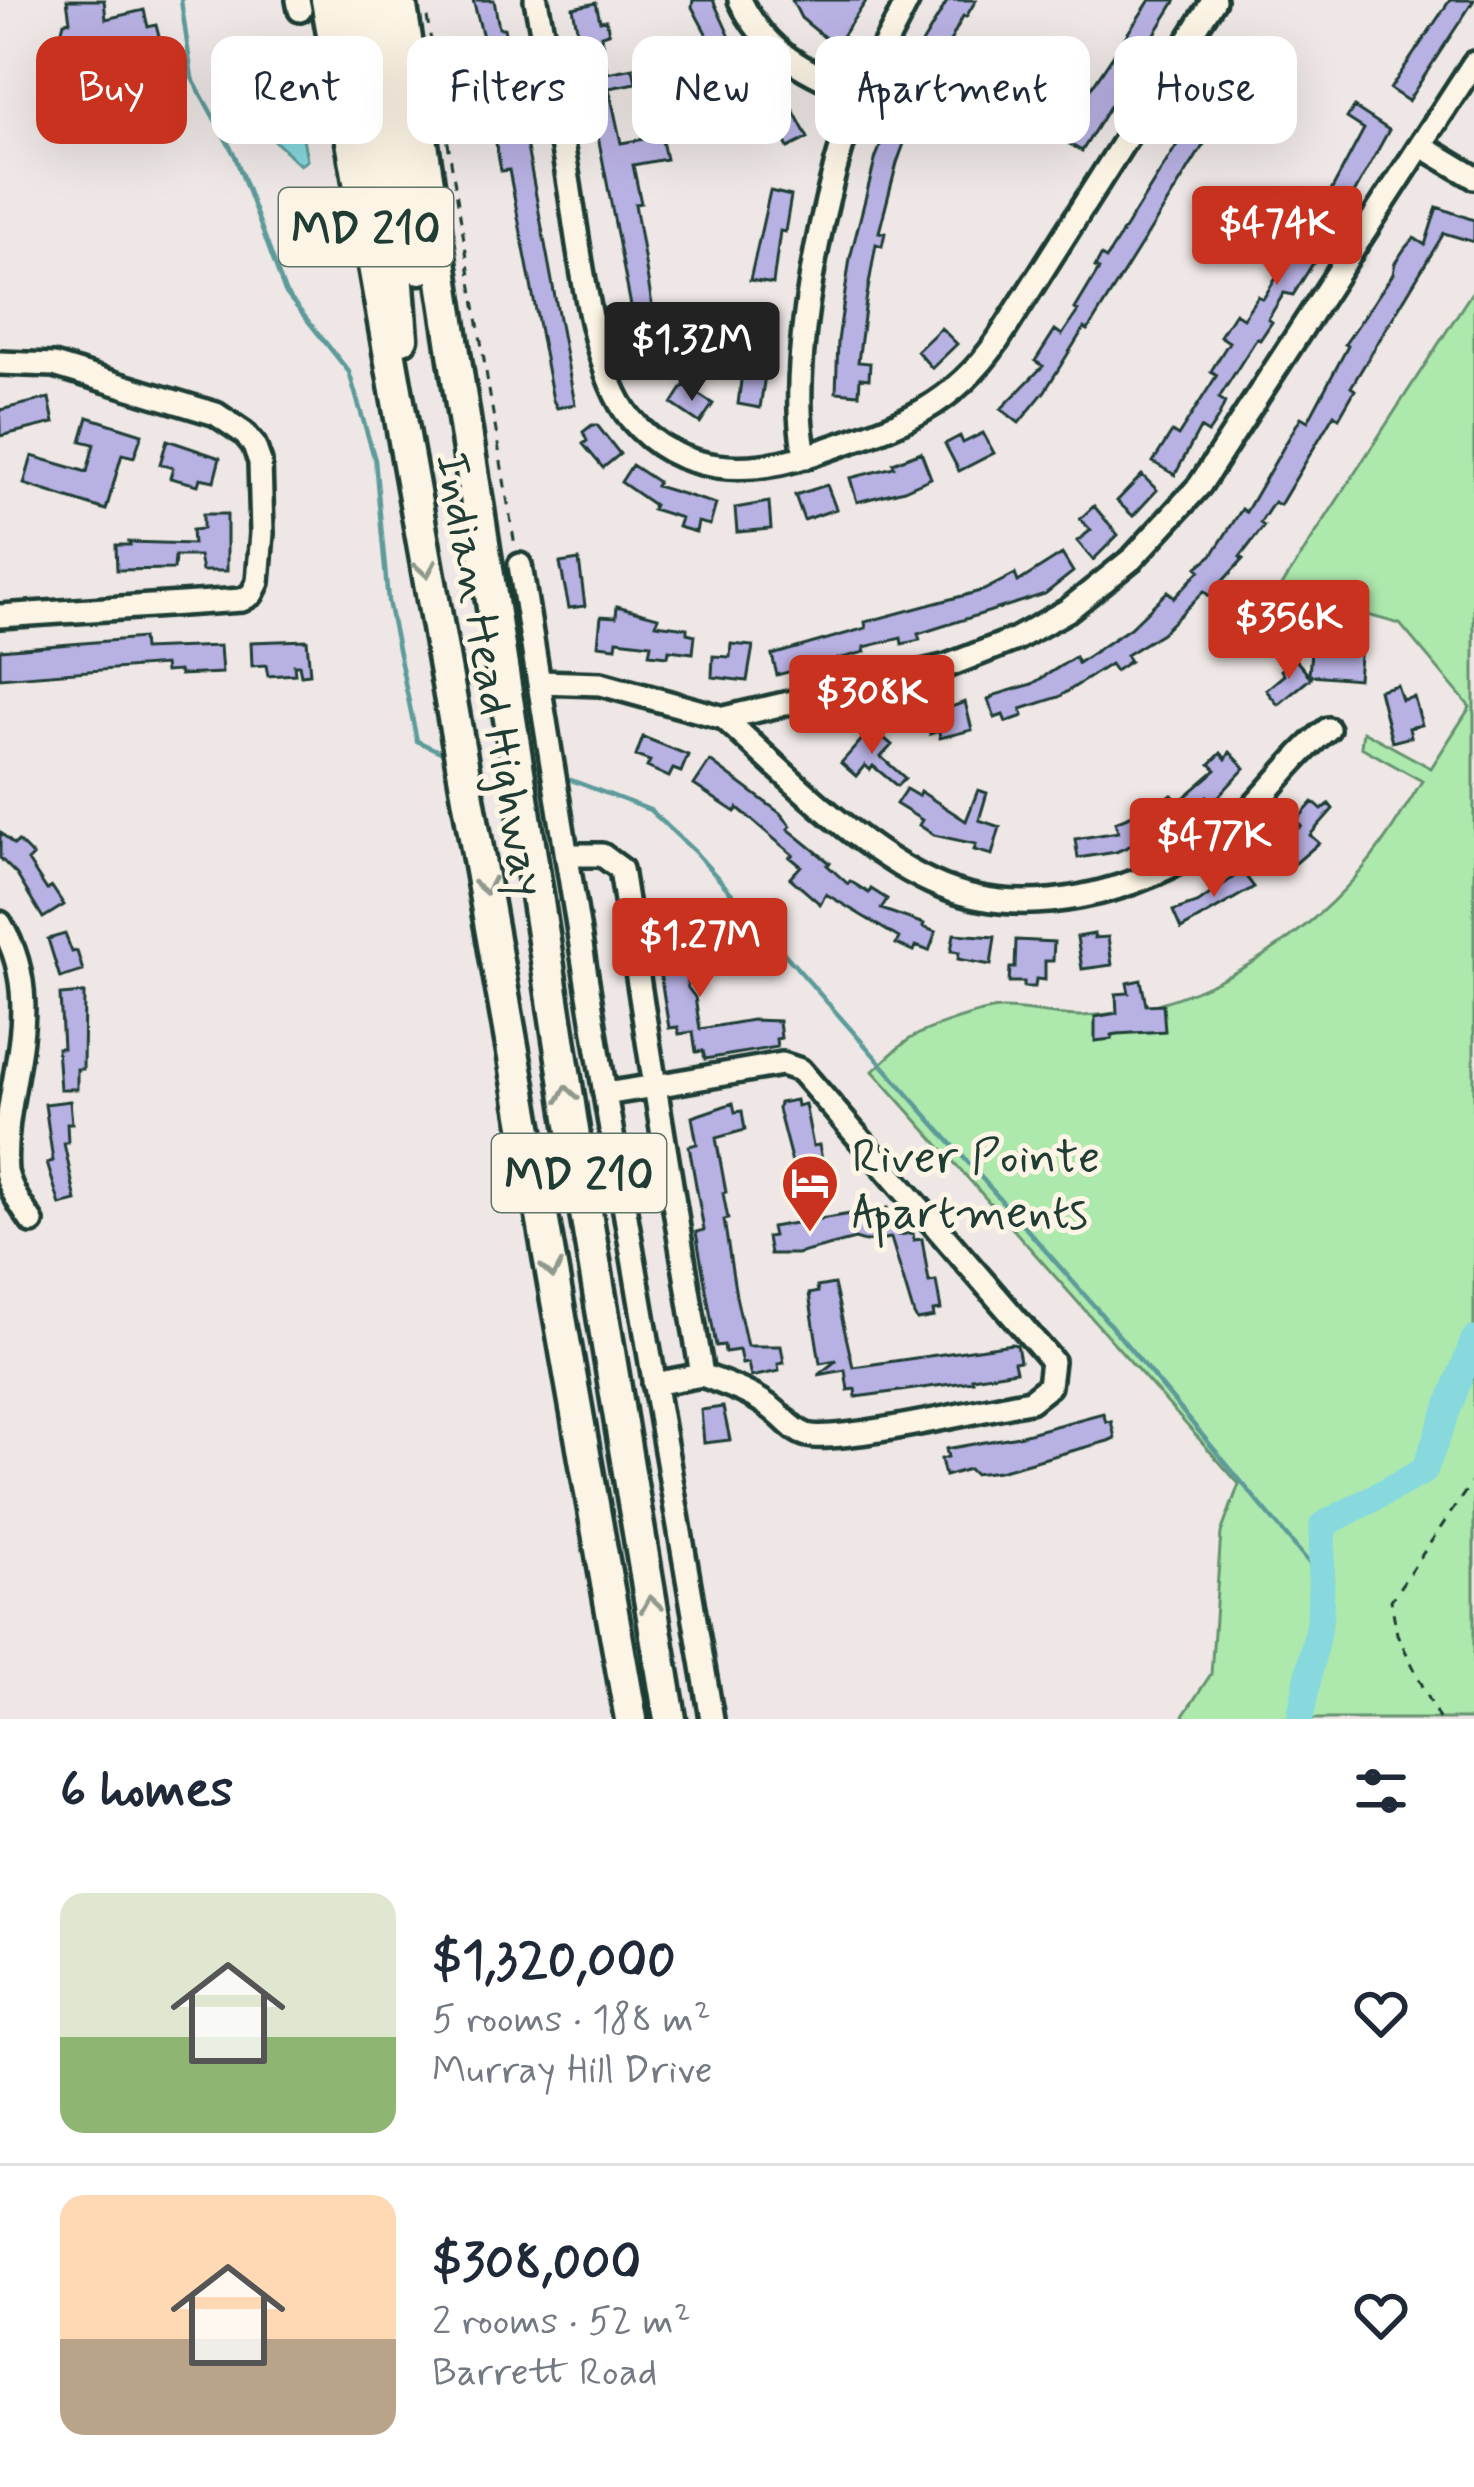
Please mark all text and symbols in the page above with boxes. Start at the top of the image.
chip: Buy [36,36,187,144]
chip: Rent [211,36,383,144]
chip: Filters [407,36,608,144]
chip: New [632,36,791,144]
chip: Apartment [815,36,1090,144]
chip: House [1114,36,1297,144]
pin: $474K [1193,186,1361,288]
road number: MD 210 [279,188,453,266]
text: $474K [1219,199,1335,250]
pin: $1.32M [594,302,790,404]
text: $1.32M [632,315,752,366]
street label: Indian Head Highway [418,447,559,902]
one-way arrow [412,559,438,579]
pin: $356K [1205,580,1373,682]
text: $356K [1235,593,1343,644]
pin: $308K [788,655,956,757]
text: $308K [816,668,928,719]
pin: $477K [1130,798,1298,900]
text: $477K [1157,811,1271,862]
one-way arrow [471,876,497,896]
pin: $1.27M [602,898,798,1000]
text: $1.27M [639,911,761,962]
one-way arrow [555,1085,581,1104]
place label: River Pointe Apartments [852,1127,1100,1248]
road number: MD 210 [492,1134,666,1212]
hotel icon: River Pointe Apartments [779,1152,841,1234]
one-way arrow [539,1260,564,1280]
one-way arrow [639,1594,664,1614]
text: 6 homes [60,1758,233,1824]
icon: filters [1348,1758,1414,1824]
text: $1,320,000 [432,1929,676,1995]
icon: home [156,1941,300,2085]
icon: heart [1348,1980,1414,2046]
text: 5 rooms · 188 m² [432,1995,711,2046]
text: Murray Hill Drive [432,2046,713,2097]
text: $308,000 [432,2231,641,2297]
icon: home [156,2243,300,2387]
icon: heart [1348,2282,1414,2348]
text: 2 rooms · 52 m² [432,2297,691,2348]
text: Barrett Road [432,2348,657,2399]

